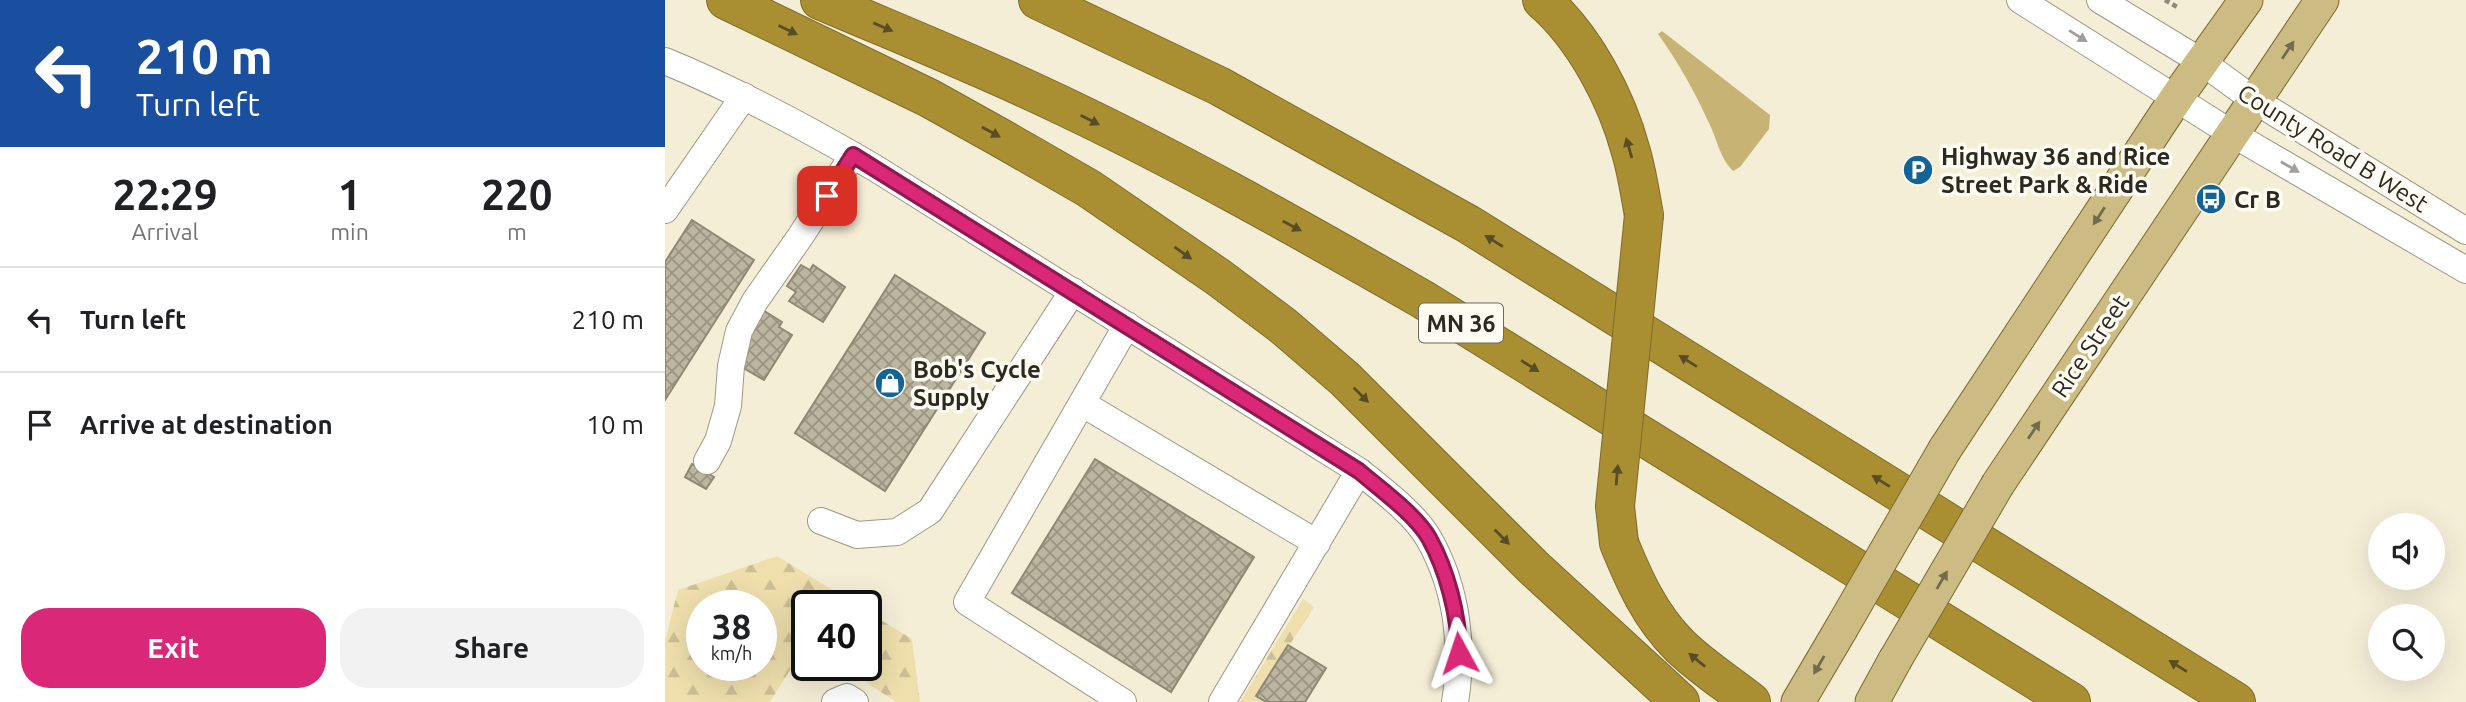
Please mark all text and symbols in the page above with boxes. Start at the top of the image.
one-way arrow [873,21,894,32]
one-way arrow [778,24,798,35]
icon: left [21,28,112,119]
text: 210 m [136,28,273,83]
one-way arrow [2068,29,2088,42]
one-way arrow [2281,41,2295,59]
street label: County Road B West [2233,78,2434,218]
text: Turn left [136,86,260,122]
one-way arrow [1080,115,1100,126]
one-way arrow [981,126,1000,138]
one-way arrow [1624,138,1634,159]
place label: Highway 36 and Rice Street Park & Ride [1941,143,2170,198]
parking icon: Highway 36 and Rice Street Park & Ride [1901,153,1935,187]
one-way arrow [2281,161,2300,174]
pin [797,166,857,226]
text: 22:29 [113,171,218,218]
text: 1 [338,171,361,218]
text: 220 [481,171,552,218]
icon: arrive [808,177,846,215]
bus stop icon: Cr B [2194,182,2228,216]
place label: Cr B [2234,186,2281,213]
one-way arrow [2093,206,2106,225]
text: Arrival [132,219,199,244]
text: min [330,219,369,244]
text: m [507,219,527,244]
one-way arrow [1282,220,1301,232]
one-way arrow [1485,234,1504,247]
one-way arrow [1174,246,1192,260]
street label: Rice Street [2046,289,2134,402]
icon: left [21,301,59,339]
road number: MN 36 [1419,304,1503,342]
text: Turn left [80,305,186,334]
text: 210 m [572,305,644,334]
one-way arrow [1678,354,1697,367]
place label: Bob's Cycle Supply [913,356,1041,411]
one-way arrow [1520,360,1539,373]
shop icon: Bob's Cycle Supply [873,366,907,400]
one-way arrow [1352,386,1369,403]
icon: arrive [21,406,59,444]
text: Arrive at destination [80,410,333,439]
text: 10 m [586,410,644,439]
one-way arrow [2027,421,2041,439]
one-way arrow [1612,464,1623,486]
one-way arrow [1871,475,1890,487]
map controls [2368,513,2445,681]
button: sound [2368,513,2445,590]
one-way arrow [1493,528,1510,544]
one-way arrow [1936,571,1948,590]
speed limit sign: 40 [791,590,882,681]
button: search [2368,604,2445,681]
text: 38 [712,606,751,646]
button: Exit [21,608,326,688]
button: Share [340,608,644,688]
position arrow [1422,616,1496,690]
text: km/h [711,643,752,663]
one-way arrow [1689,652,1707,667]
one-way arrow [1813,656,1825,675]
one-way arrow [2168,659,2188,672]

